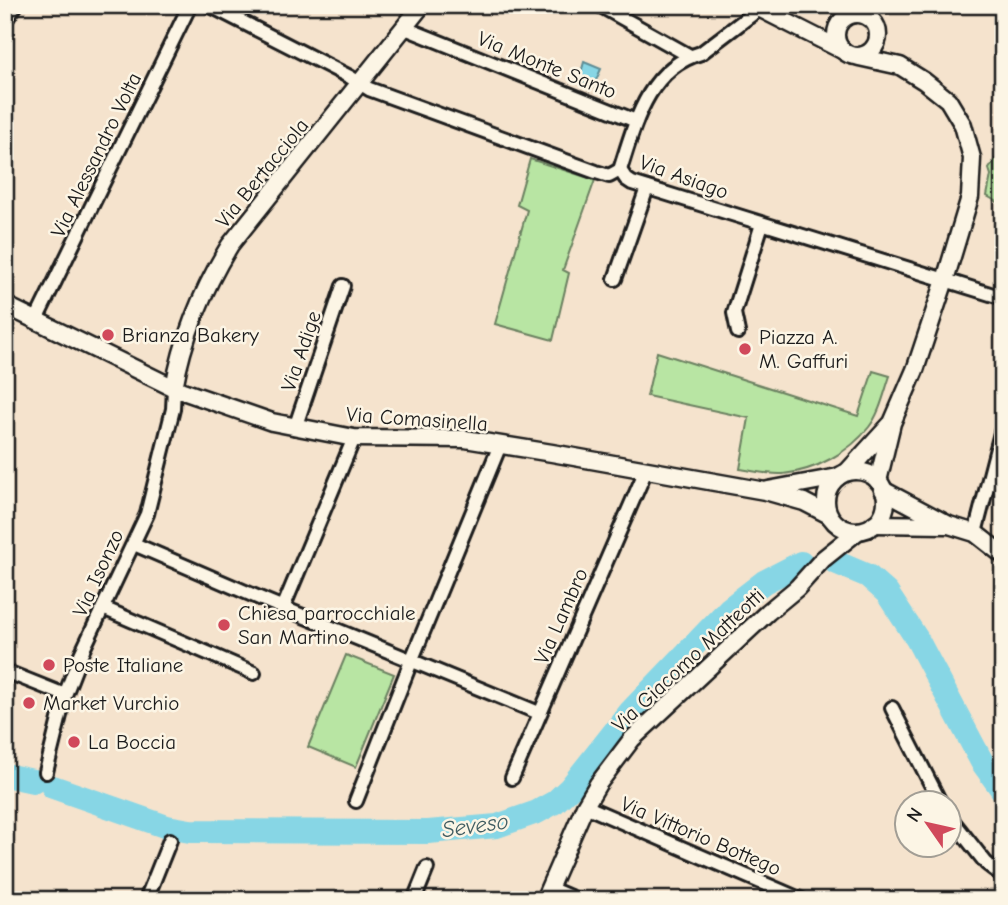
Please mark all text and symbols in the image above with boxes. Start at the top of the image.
street label: Via Monte Santo [474,26,620,104]
street label: Via Alessandro Volta [46,69,146,241]
street label: Via Bertacciola [211,114,313,232]
street label: Via Asiago [636,150,732,204]
street label: Via Adige [276,308,326,394]
place label: Brianza Bakery [122,323,259,347]
place label: Piazza A. M. Gaffuri [759,325,848,373]
marker: Brianza Bakery [100,327,116,343]
marker: Piazza A. M. Gaffuri [737,341,753,357]
street label: Via Comasinella [345,402,489,436]
street label: Via Isonzo [67,526,129,620]
street label: Via Lambro [529,564,593,668]
street label: Via Giacomo Matteotti [607,583,769,737]
place label: Chiesa parrocchiale San Martino [238,601,416,649]
marker: Chiesa parrocchiale San Martino [216,617,232,633]
place label: Poste Italiane [63,653,183,677]
marker: Poste Italiane [41,657,57,673]
place label: Market Vurchio [43,691,179,715]
marker: Market Vurchio [21,695,37,711]
place label: La Boccia [88,730,176,754]
marker: La Boccia [66,734,82,750]
north arrow [892,790,962,860]
street label: Via Vittorio Bottego [617,791,785,881]
text: N [902,804,927,826]
water label: Seveso [440,807,510,844]

